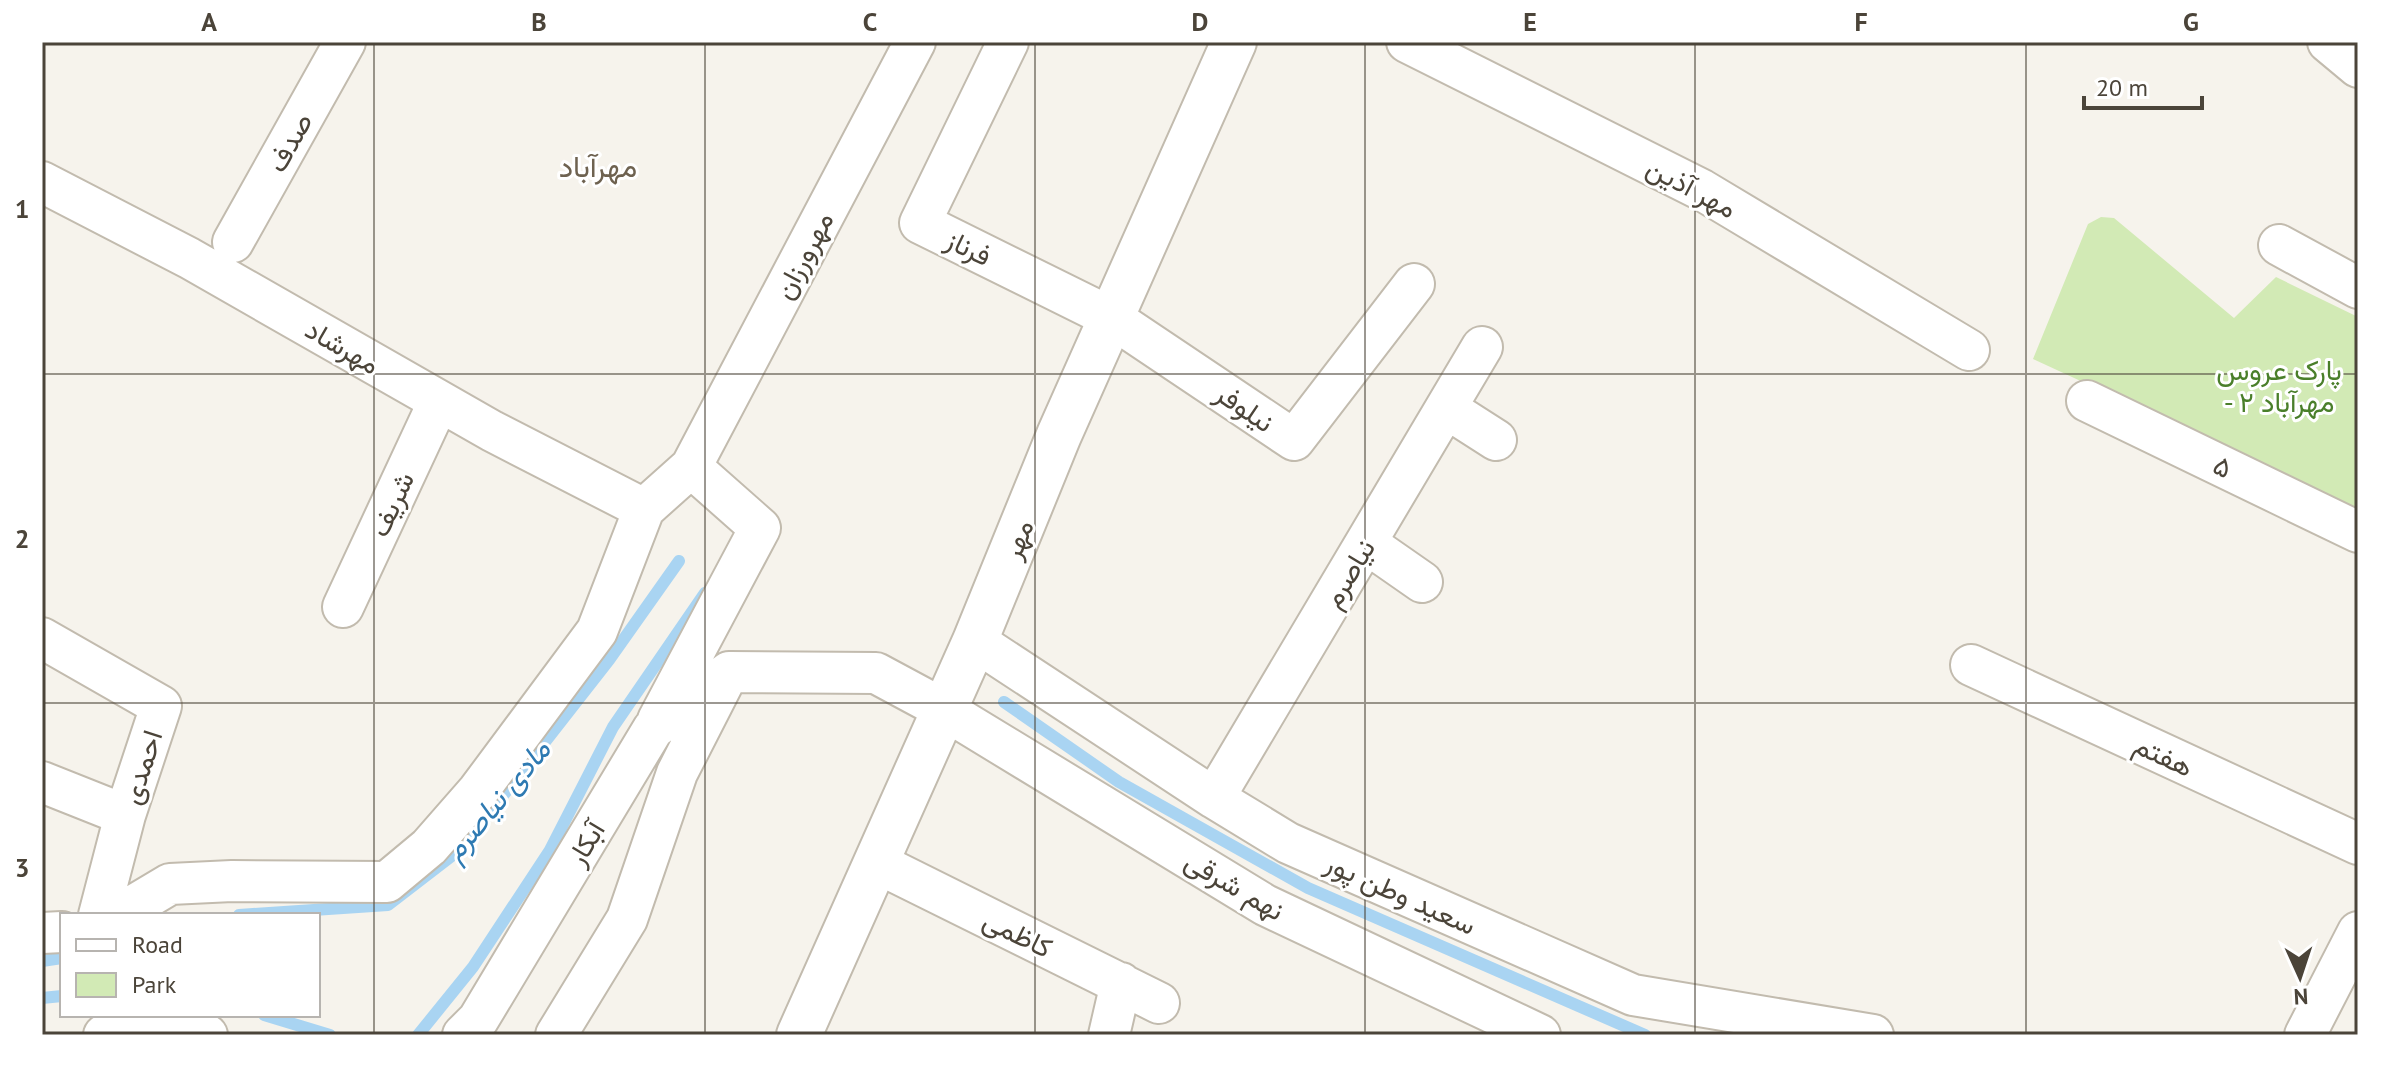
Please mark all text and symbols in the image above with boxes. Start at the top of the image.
text: A [201,5,217,38]
text: B [531,5,547,38]
text: C [863,5,877,38]
text: D [1192,5,1208,38]
text: E [1523,5,1537,38]
text: F [1854,5,1868,38]
text: G [2183,5,2199,38]
scale bar [2084,60,2202,110]
text: 20 m [2096,72,2148,103]
street label: صدف [258,106,320,178]
district label: مهرآباد [559,146,637,185]
street label: مهر آذین [1641,148,1743,226]
text: 1 [15,192,29,225]
street label: مهرورزان [765,205,841,305]
street label: فرناز [939,220,998,274]
street label: مهرشاد [299,310,387,382]
park label: پارک عروس - مهرآباد ۲ [2216,351,2342,420]
street label: نیلوفر [1208,373,1282,440]
street label: ۵ [2207,446,2239,486]
street label: شریف [360,466,422,542]
street label: مهر [992,514,1042,565]
text: 2 [15,522,29,555]
street label: نیاصرم [1313,532,1384,615]
street label: احمدی [112,725,170,809]
street label: هفتم [2128,725,2200,786]
water label: مادی نیاصرم [433,729,560,870]
street label: آبکار [557,812,614,873]
street label: نهم شرقی [1178,842,1291,929]
street label: سعید وطن پور [1319,843,1482,944]
text: 3 [15,851,29,884]
street label: کاظمی [977,900,1059,966]
legend [60,913,320,1017]
text: Road [132,929,183,960]
north arrow [2260,937,2340,1017]
text: Park [132,969,177,1000]
text: N [2293,983,2309,1011]

